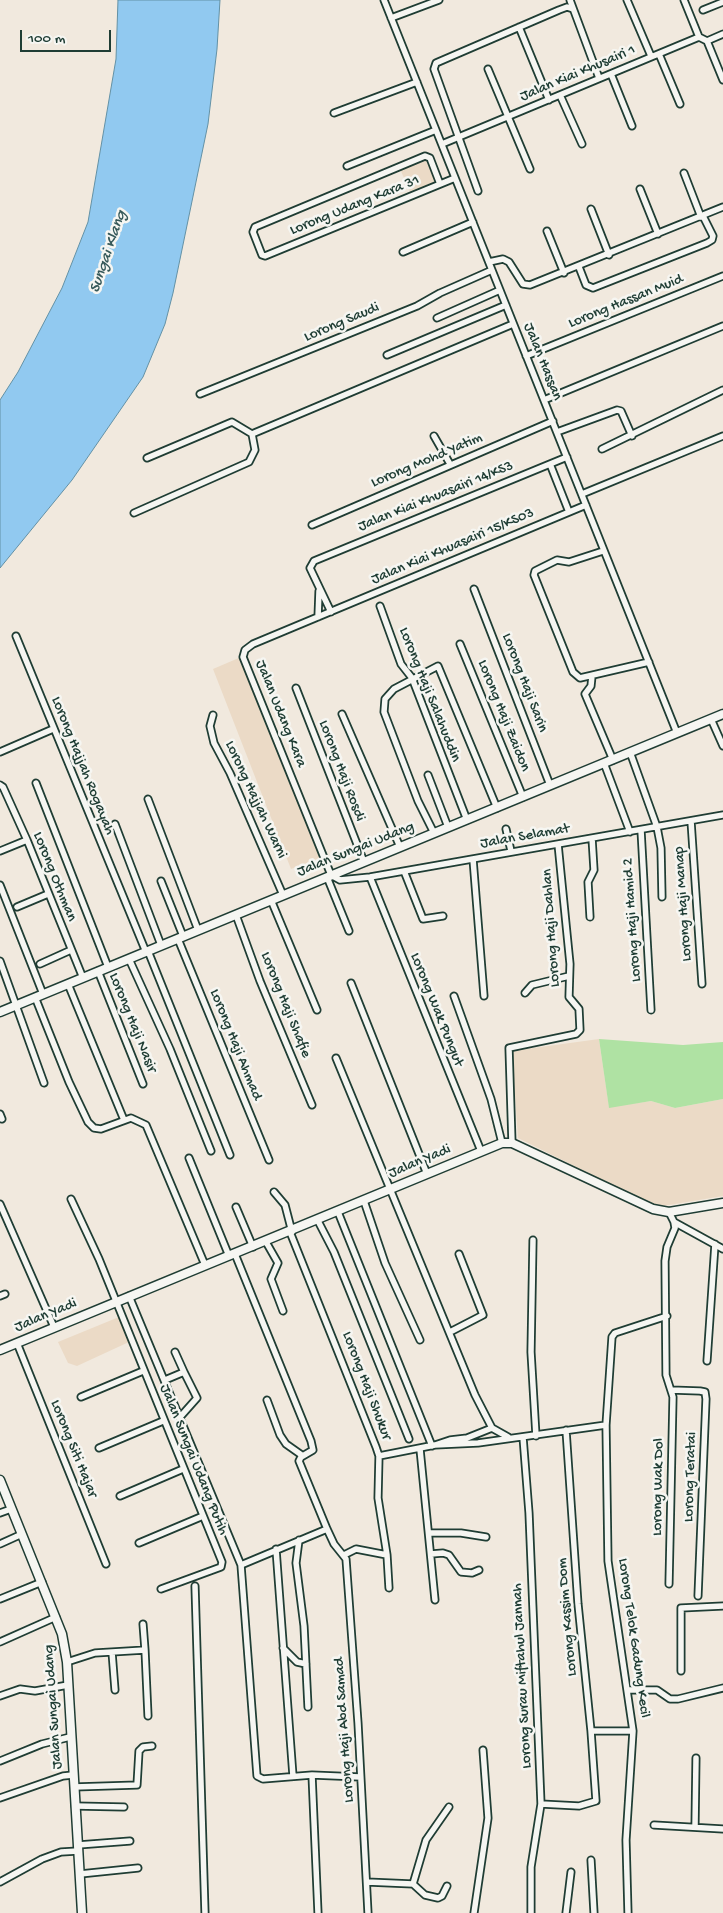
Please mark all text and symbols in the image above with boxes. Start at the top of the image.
scale bar [22,20,114,52]
text: 100 m [28,30,65,48]
street label: Jalan Kiai Khusairi 1 [517,42,639,106]
street label: Lorong Udang Kara 31 [288,172,422,240]
water label: Sungai Klang [86,208,132,296]
street label: Lorong Hassan Muid [566,271,686,333]
street label: Lorong Saudi [302,299,382,347]
street label: Jalan Hassan [518,321,566,403]
street label: Lorong Mohd Yatim [368,429,486,493]
street label: Jalan Kiai Khuasairi 14/KS3 [356,458,516,536]
street label: Jalan Kiai Khuasairi 15/KS03 [369,504,537,590]
street label: Lorong Haji Salahuddin [394,625,464,765]
street label: Lorong Haji Sarin [497,631,551,735]
street label: Jalan Udang Kara [250,658,310,770]
street label: Lorong Haji Zaidon [472,658,534,774]
street label: Lorong Hajjah Rogayah [46,694,118,838]
street label: Lorong Haji Rosdi [313,718,369,824]
street label: Lorong Hajjah Warni [220,738,290,862]
street label: Jalan Sungai Udang [295,818,417,882]
street label: Jalan Selamat [479,820,571,854]
street label: Lorong Othman [28,830,80,924]
street label: Lorong Haji Manap [671,846,697,962]
street label: Lorong Haji Hamid 2 [620,857,646,983]
street label: Lorong Haji Dahlan [539,868,565,988]
street label: Lorong Haji Shafie [256,949,314,1061]
street label: Lorong Wak Pungut [405,951,467,1069]
street label: Lorong Haji Nasir [104,971,160,1075]
street label: Lorong Haji Ahmad [204,987,266,1103]
street label: Jalan Yadi [386,1141,454,1183]
street label: Jalan Yadi [12,1295,80,1337]
street label: Lorong Haji Shukur [337,1329,395,1443]
street label: Jalan Sungai Udang Putih [154,1382,232,1538]
street label: Lorong Siti Hajar [45,1398,101,1500]
street label: Lorong Teratai [680,1431,702,1523]
street label: Lorong Wak Dol [649,1438,669,1536]
street label: Lorong Kassim Dom [554,1557,582,1677]
street label: Lorong Telok Gadung Kecil [613,1557,653,1719]
street label: Lorong Surau Miftahul Jannah [509,1583,537,1769]
street label: Jalan Sungai Udang [41,1644,67,1770]
street label: Lorong Haji Abd Samad [331,1657,359,1803]

